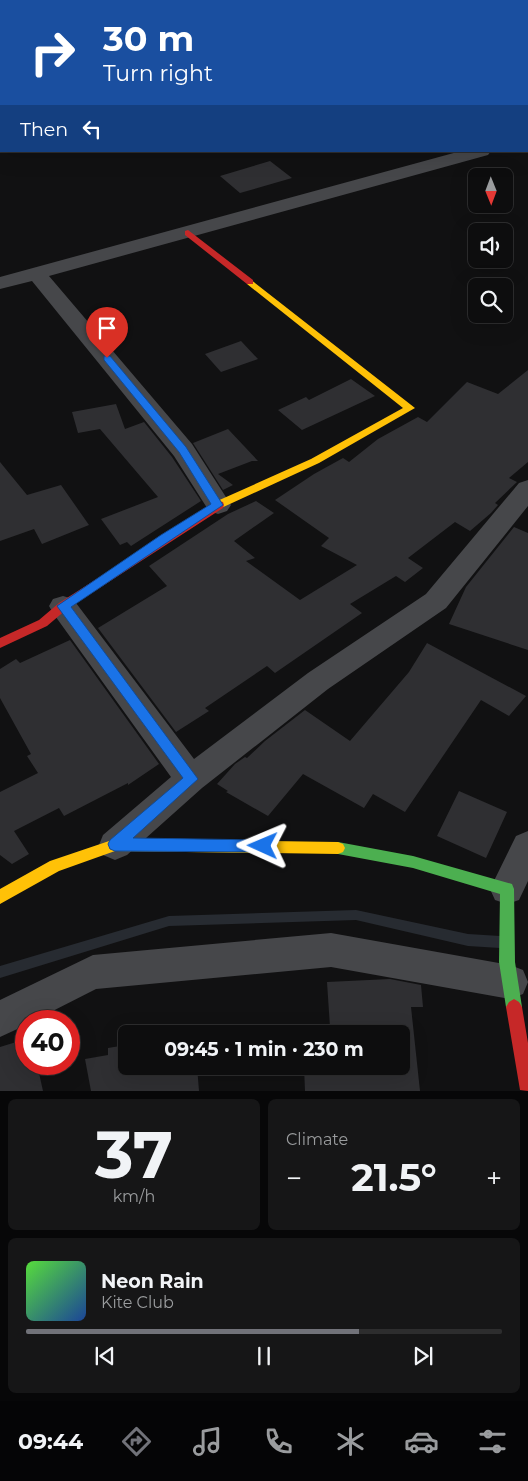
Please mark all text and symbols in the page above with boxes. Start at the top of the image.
text: 30 m [103,17,194,60]
icon: right [20,20,85,85]
text: Turn right [103,60,213,87]
icon: left [78,115,106,143]
text: Then [20,118,68,141]
north arrow [468,168,512,212]
map controls [468,168,513,323]
button: sound [468,223,513,268]
button: search [468,278,513,323]
pin [86,307,128,358]
icon: arrive [93,314,121,342]
position arrow [236,819,288,871]
speed limit sign: 40 [15,1010,80,1075]
text: 09:45 · 1 min · 230 m [164,1038,364,1061]
text: 37 [95,1115,173,1194]
text: Climate [286,1130,348,1149]
text: 21.5° [351,1154,437,1201]
text: − [286,1161,302,1195]
text: + [486,1161,502,1195]
text: km/h [113,1187,155,1206]
text: Neon Rain [101,1270,204,1293]
text: Kite Club [101,1293,174,1312]
icon: previous [91,1342,119,1370]
icon: pause [250,1342,278,1370]
icon: next [409,1342,437,1370]
icon: directions [119,1424,154,1459]
icon: music [190,1424,225,1459]
icon: phone [261,1424,296,1459]
icon: climate [333,1424,368,1459]
icon: car [404,1424,439,1459]
icon: filters [475,1424,510,1459]
text: 09:44 [18,1428,83,1455]

